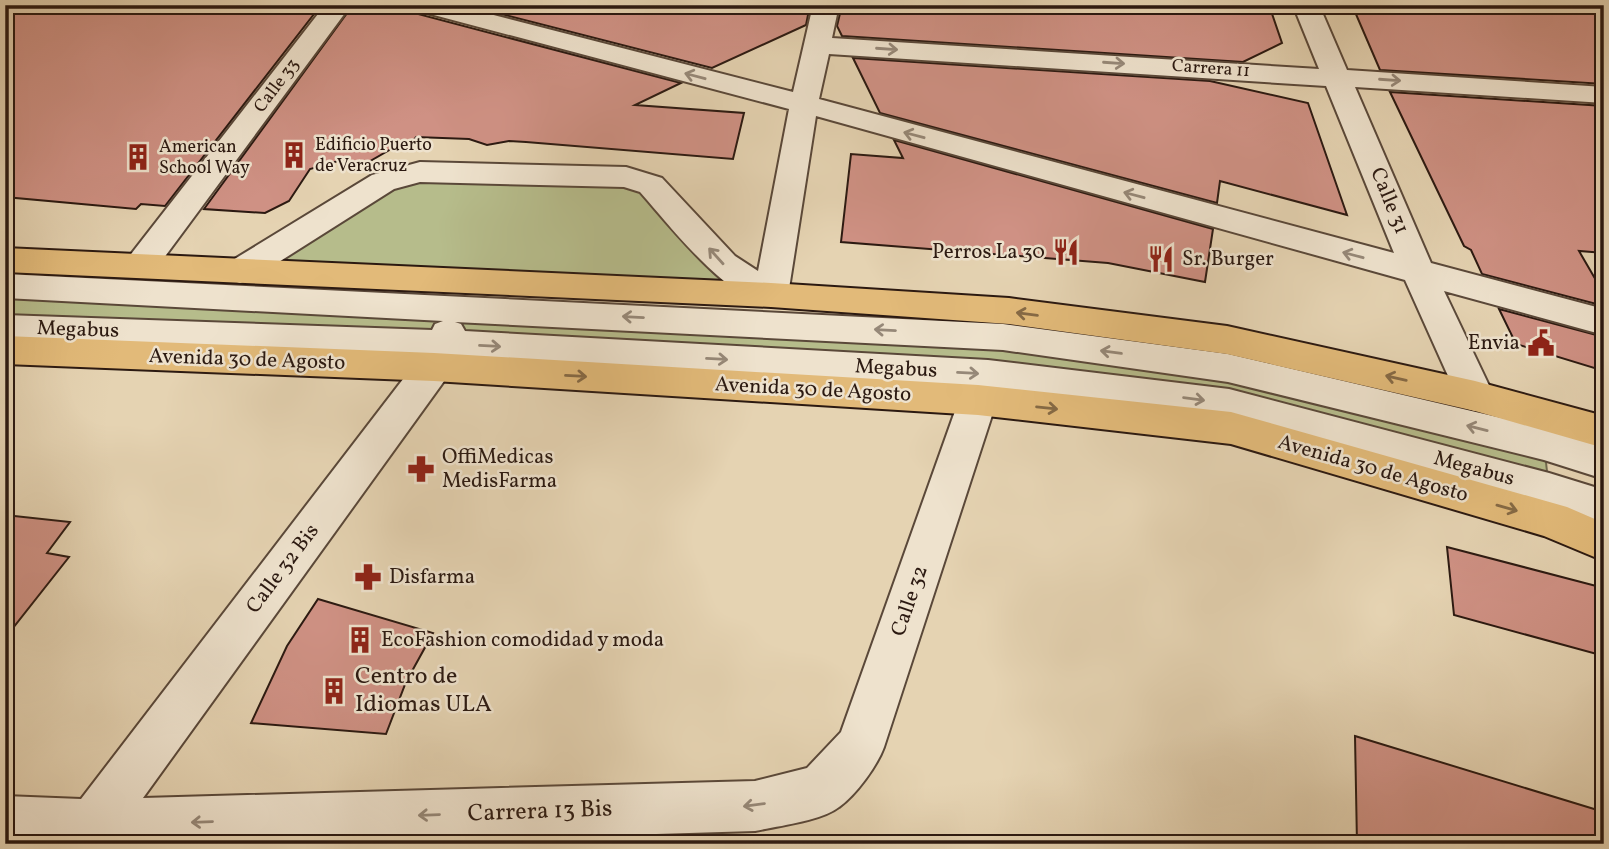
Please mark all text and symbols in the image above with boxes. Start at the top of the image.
one-way arrow [875,43,897,56]
street label: Calle 33 [248,54,306,118]
street label: Carrera 11 [1171,54,1251,84]
one-way arrow [1102,57,1125,70]
one-way arrow [684,69,707,82]
one-way arrow [1378,74,1401,87]
one-way arrow [904,127,926,140]
place label: Edificio Puerto de Veracruz [315,133,432,179]
place label: American School Way [159,135,250,181]
building icon: Edificio Puerto de Veracruz [279,140,309,170]
building icon: American School Way [123,142,153,172]
street label: Calle 31 [1362,163,1416,239]
one-way arrow [1123,188,1146,201]
restaurant icon: Perros La 30 [1051,237,1081,267]
place label: Perros La 30 [932,238,1045,267]
restaurant icon: Sr. Burger [1146,244,1176,274]
place label: Sr. Burger [1182,245,1274,274]
one-way arrow [708,247,724,265]
one-way arrow [1342,248,1365,261]
one-way arrow [1016,307,1039,320]
one-way arrow [622,311,645,324]
street label: Megabus [36,314,120,346]
one-way arrow [873,324,896,337]
public building icon: Envia [1526,328,1556,358]
place label: Envia [1468,329,1520,358]
one-way arrow [478,340,501,353]
street label: Avenida 30 de Agosto [148,342,346,378]
one-way arrow [1100,345,1123,358]
street label: Megabus [854,352,938,386]
one-way arrow [705,353,728,366]
one-way arrow [957,367,979,380]
one-way arrow [564,370,587,383]
street label: Avenida 30 de Agosto [714,370,912,410]
one-way arrow [1385,370,1407,383]
one-way arrow [1182,393,1205,406]
one-way arrow [1035,402,1058,415]
one-way arrow [1466,421,1489,434]
street label: Avenida 30 de Agosto [1274,428,1472,510]
place label: OffiMedicas MedisFarma [442,443,557,496]
street label: Megabus [1430,444,1518,494]
pharmacy icon: OffiMedicas MedisFarma [406,454,436,484]
one-way arrow [1496,502,1518,515]
street label: Calle 32 Bis [240,518,326,620]
pharmacy icon: Disfarma [353,562,383,592]
street label: Calle 32 [884,562,936,640]
place label: Disfarma [389,563,475,592]
building icon: EcoFashion comodidad y moda [345,625,375,655]
place label: EcoFashion comodidad y moda [381,626,664,655]
place label: Centro de Idiomas ULA [355,660,492,722]
building icon: Centro de Idiomas ULA [319,676,349,706]
street label: Carrera 13 Bis [467,792,613,832]
one-way arrow [743,798,766,811]
one-way arrow [418,809,441,822]
one-way arrow [191,815,214,829]

